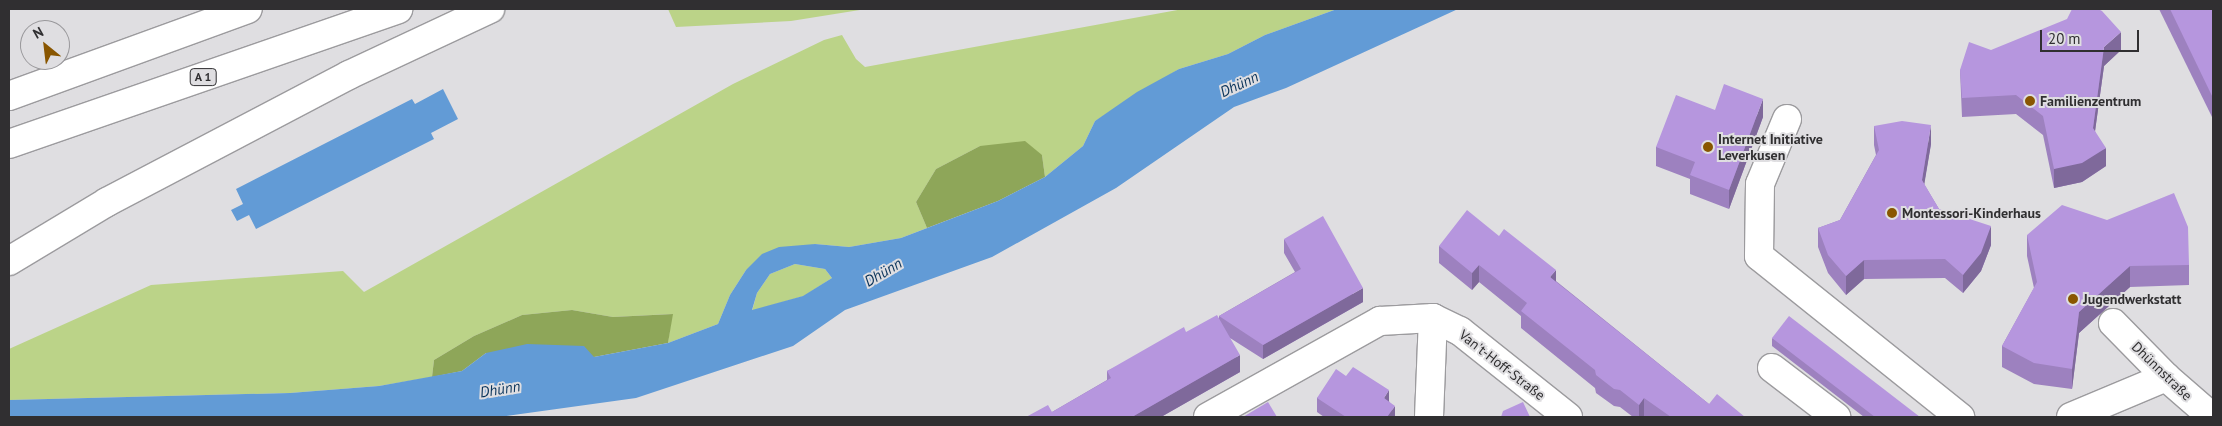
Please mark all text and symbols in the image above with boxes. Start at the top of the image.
north arrow [20,20,70,70]
scale bar [2042,20,2141,52]
text: N [30,23,47,43]
text: 20 m [2048,29,2081,48]
water label: Dhünn [1217,67,1261,101]
road number: A 1 [189,68,217,86]
place label: Familienzentrum [2040,93,2141,109]
marker: Familienzentrum [2024,95,2036,107]
place label: Internet Initiative Leverkusen [1718,131,1823,164]
marker: Internet Initiative Leverkusen [1702,141,1714,153]
place label: Montessori-Kinderhaus [1902,205,2041,221]
marker: Montessori-Kinderhaus [1886,207,1898,219]
water label: Dhünn [861,254,905,290]
place label: Jugendwerkstatt [2083,291,2181,307]
marker: Jugendwerkstatt [2067,293,2079,305]
street label: Van't-Hoff-Straße [1456,326,1548,404]
street label: Dhünnstraße [2128,338,2196,404]
water label: Dhünn [479,377,521,401]

